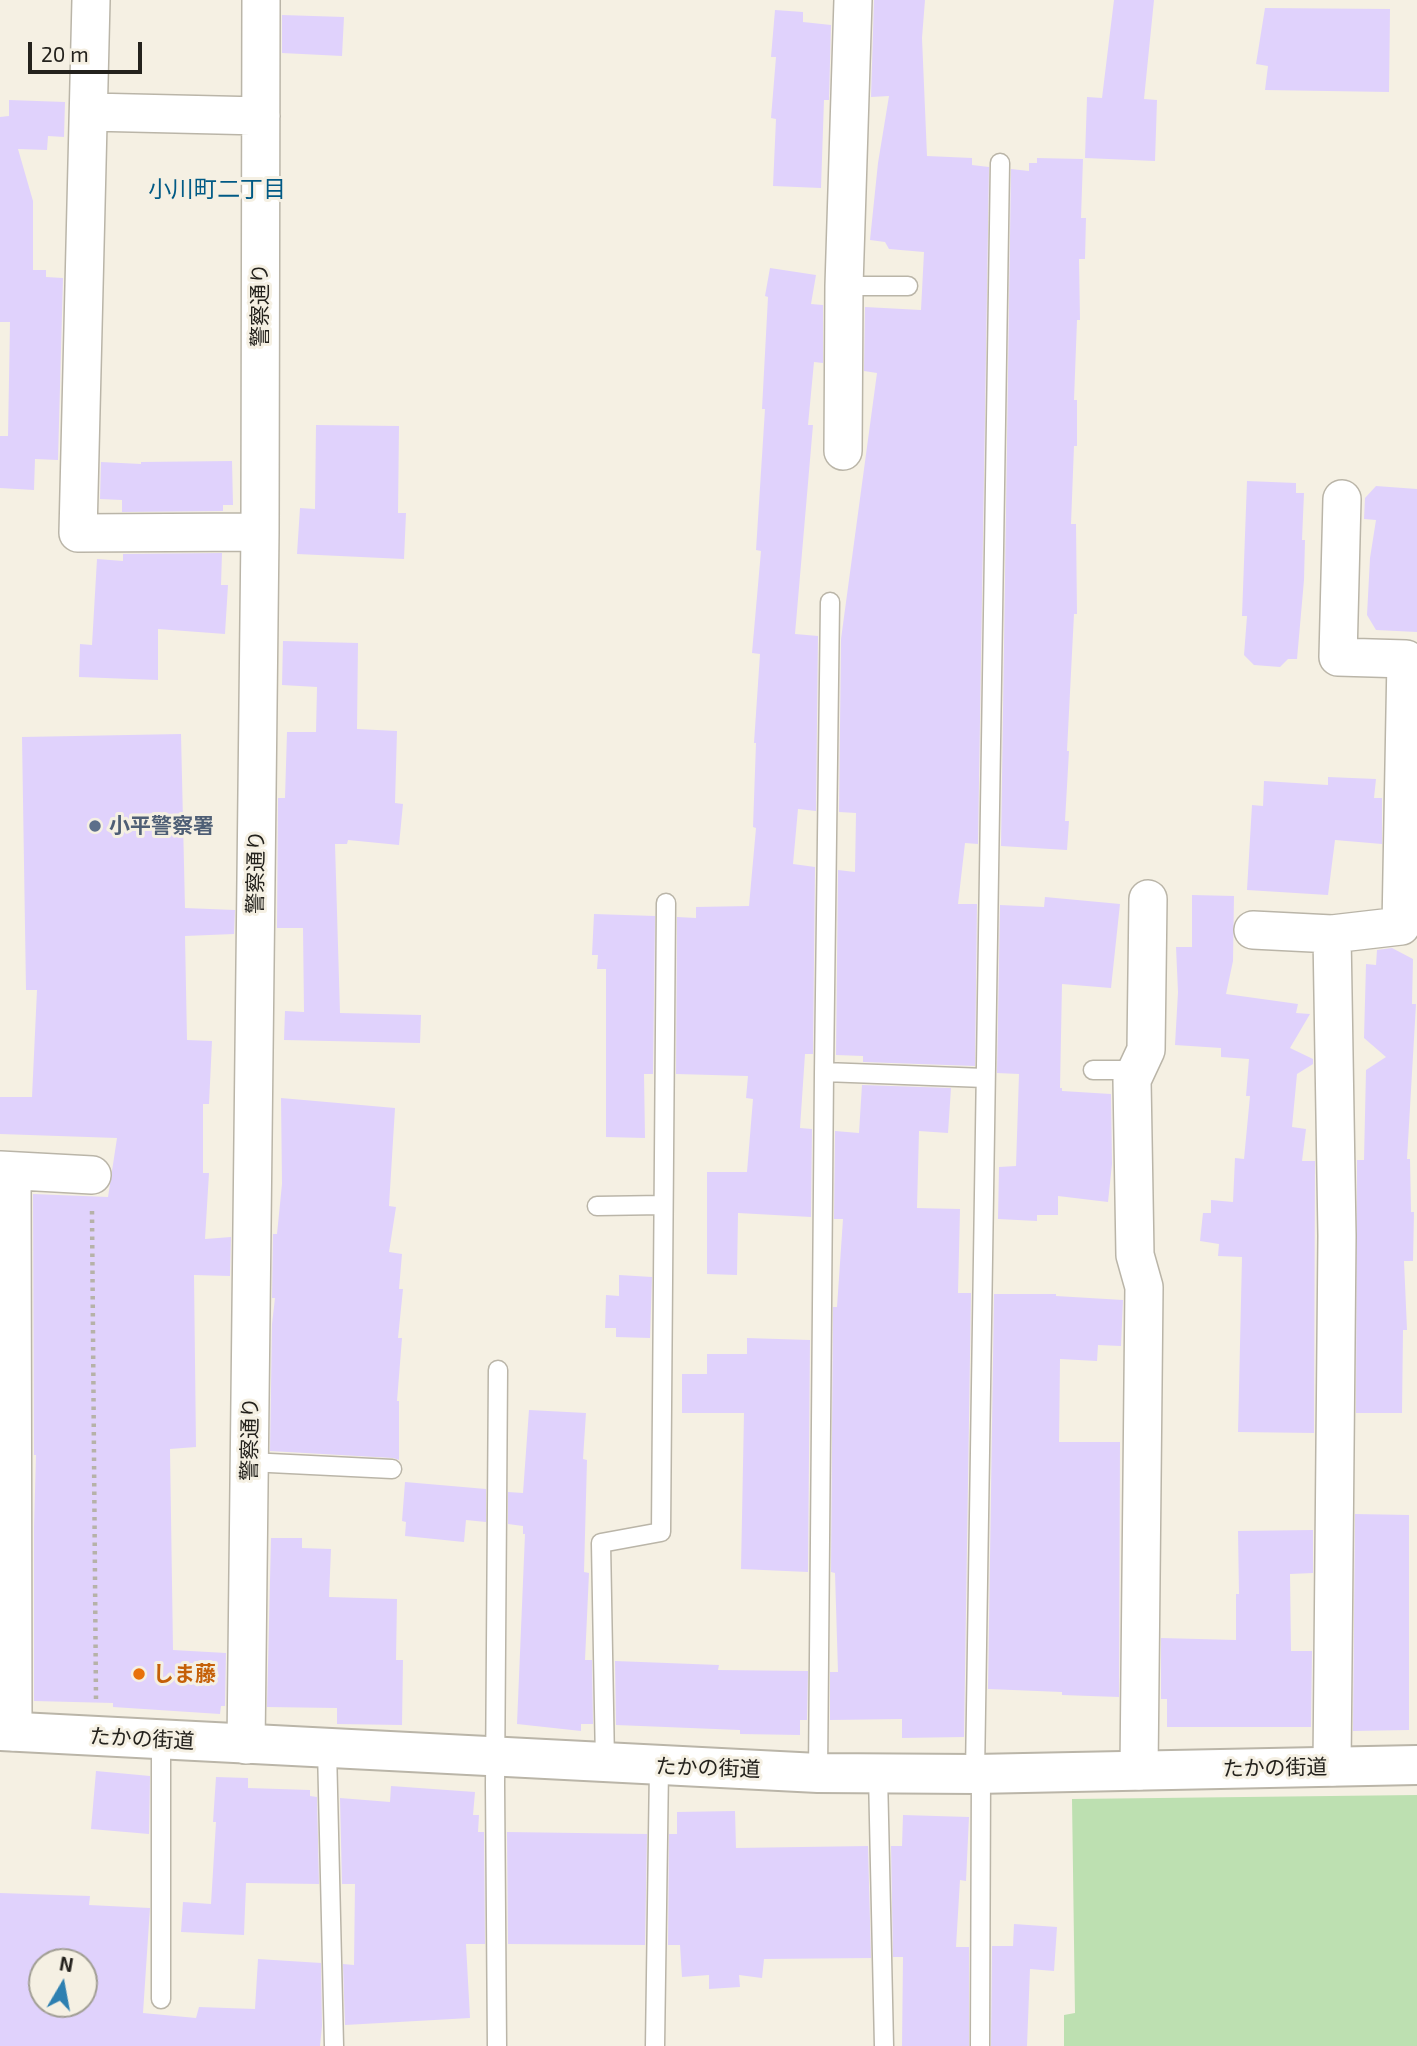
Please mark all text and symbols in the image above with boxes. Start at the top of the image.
scale bar [32,28,145,72]
text: 20 m [41,41,89,66]
district label: 小川町二丁目 [148,175,286,203]
street label: 警察通り [247,263,273,347]
place label: 小平警察署 [109,813,214,839]
marker: 小平警察署 [87,818,103,834]
street label: 警察通り [243,830,269,914]
street label: 警察通り [237,1397,263,1481]
place label: しま藤 [153,1661,216,1687]
marker: しま藤 [131,1666,147,1682]
street label: たかの街道 [89,1724,195,1754]
street label: たかの街道 [655,1754,761,1782]
street label: たかの街道 [1222,1754,1328,1782]
north arrow [28,1948,98,2018]
text: N [58,1951,75,1976]

